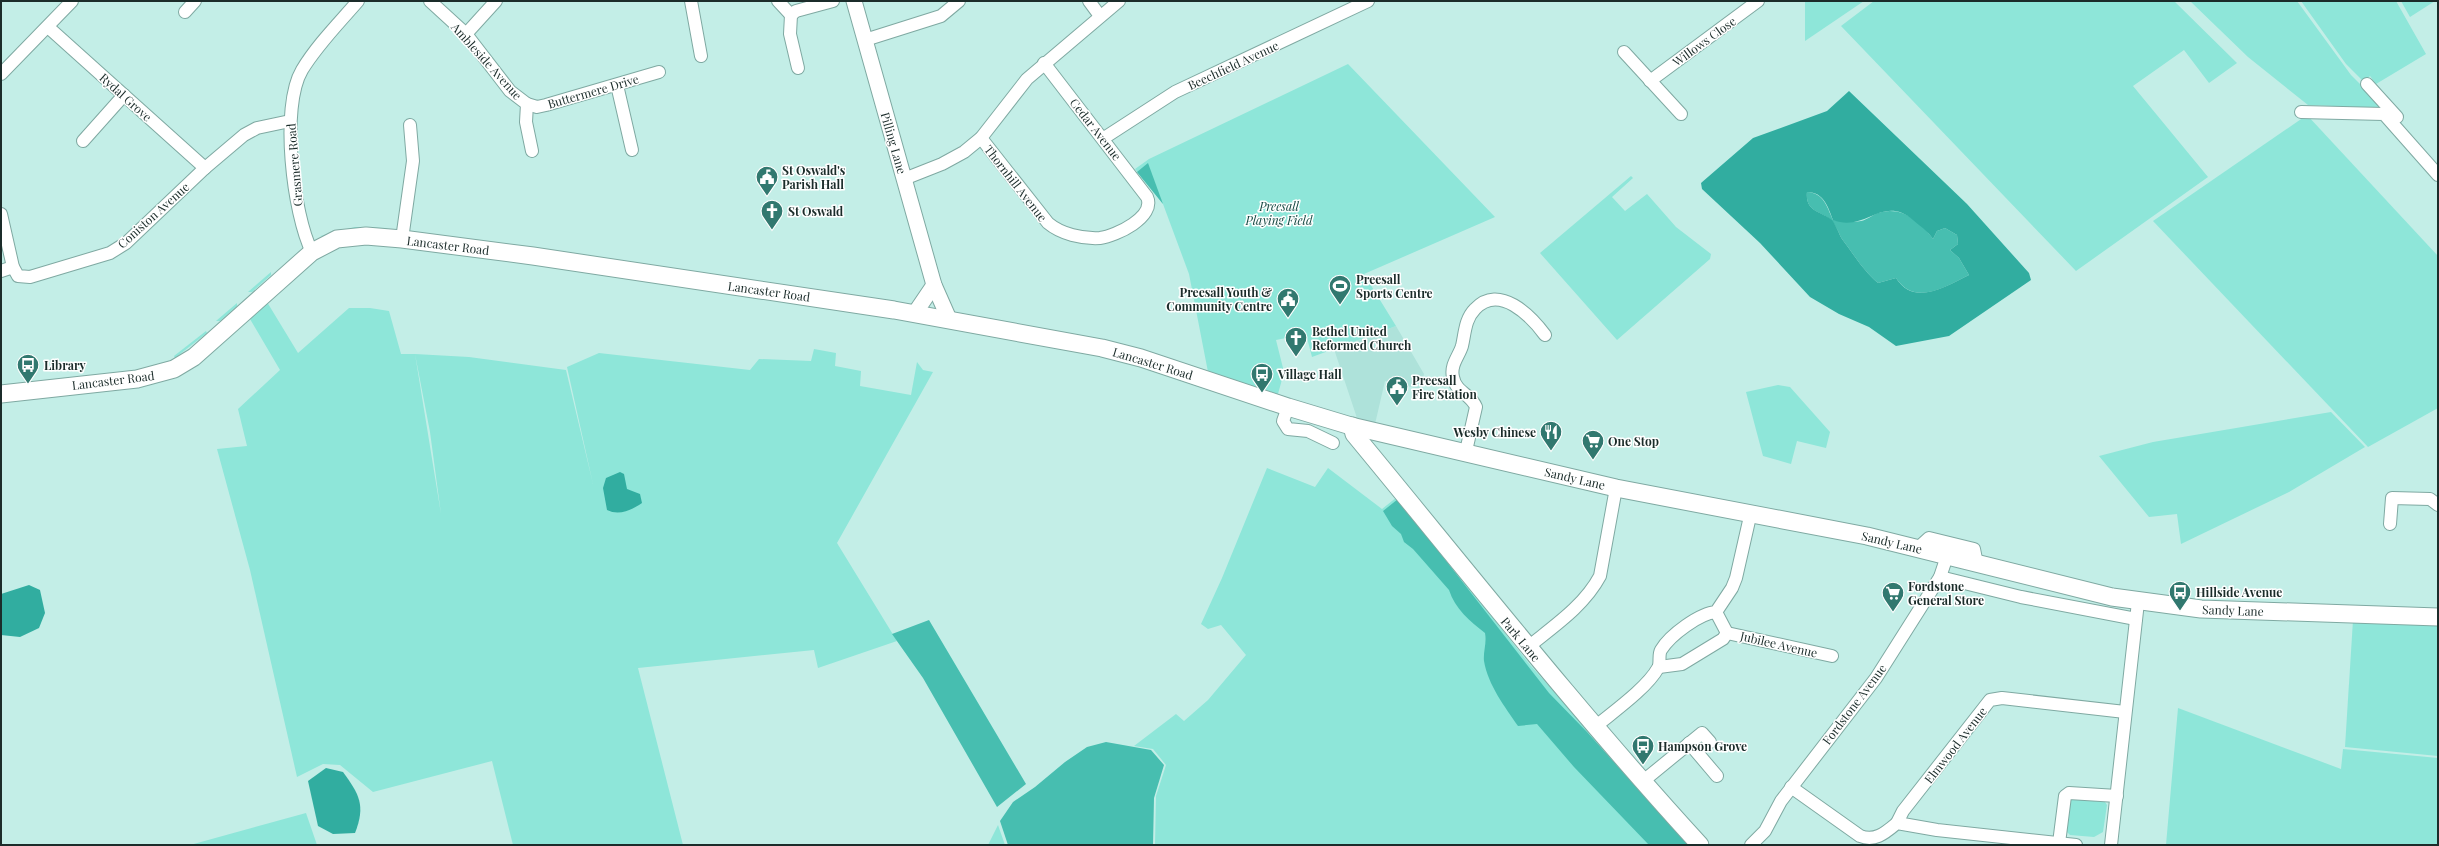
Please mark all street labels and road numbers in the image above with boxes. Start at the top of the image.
street label: Willows Close [1668,13,1739,70]
street label: Ambleside Avenue [447,18,526,103]
street label: Beechfield Avenue [1185,37,1281,93]
street label: Rydal Grove [97,69,155,125]
street label: Buttermere Drive [546,70,640,112]
street label: Cedar Avenue [1067,95,1125,163]
street label: Pilling Lane [878,110,910,176]
street label: Grasmere Road [282,123,306,207]
street label: Thornhill Avenue [981,141,1051,225]
street label: Coniston Avenue [114,179,192,251]
street label: Lancaster Road [406,232,490,258]
street label: Lancaster Road [727,277,811,305]
street label: Lancaster Road [1111,343,1195,383]
street label: Lancaster Road [71,367,155,393]
street label: Sandy Lane [1543,463,1607,493]
street label: Sandy Lane [1860,527,1924,557]
street label: Sandy Lane [2202,601,2264,619]
street label: Park Lane [1498,613,1544,665]
street label: Jubilee Avenue [1738,627,1819,661]
street label: Fordstone Avenue [1818,661,1890,747]
street label: Elmwood Avenue [1920,704,1990,786]

